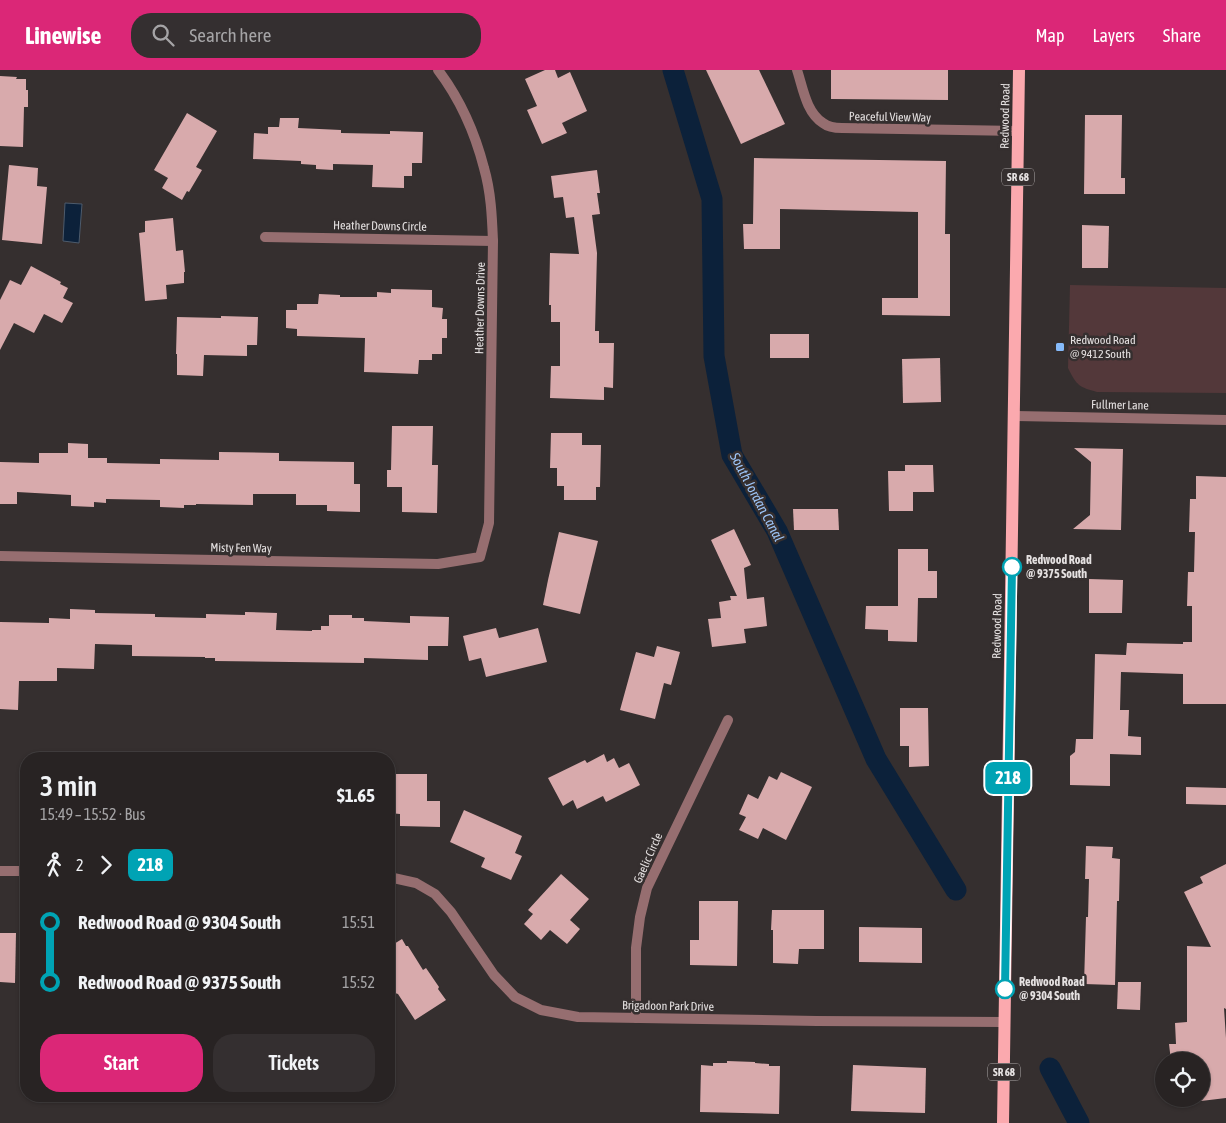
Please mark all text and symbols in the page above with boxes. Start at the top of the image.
search box [131,13,481,58]
icon: search [149,21,177,49]
text: Linewise [25,22,101,49]
text: Search here [189,24,271,46]
text: Map [1035,25,1064,46]
text: Layers [1092,25,1135,46]
text: Share [1163,25,1201,46]
street label: Redwood Road [997,83,1013,149]
street label: Peaceful View Way [849,109,931,125]
road number: SR 68 [1002,168,1034,185]
street label: Heather Downs Circle [333,218,427,234]
street label: Heather Downs Drive [472,262,488,354]
place label: Redwood Road @ 9412 South [1070,333,1136,361]
marker: Redwood Road @ 9412 South [1054,341,1066,353]
street label: Fullmer Lane [1091,397,1149,413]
water label: South Jordan Canal [726,449,787,544]
street label: Misty Fen Way [210,540,272,556]
place label: Redwood Road @ 9375 South [1026,553,1092,581]
marker: Redwood Road @ 9375 South [1002,557,1022,577]
street label: Redwood Road [989,593,1005,659]
line badge: 218 [979,762,1037,794]
text: 218 [995,767,1021,788]
text: 3 min [40,770,97,802]
text: $1.65 [337,784,375,806]
text: 15:49 – 15:52 · Bus [40,805,145,823]
street label: Gaelic Circle [631,830,665,886]
icon: walk [40,851,68,879]
icon: forward [92,851,120,879]
text: 218 [138,854,163,875]
text: 2 [76,856,84,874]
text: Redwood Road @ 9304 South [78,911,281,933]
text: 15:51 [342,913,375,931]
text: Redwood Road @ 9375 South [78,971,281,993]
text: 15:52 [342,973,375,991]
place label: Redwood Road @ 9304 South [1019,975,1085,1003]
marker: Redwood Road @ 9304 South [995,979,1015,999]
street label: Brigadoon Park Drive [622,998,714,1014]
button: Start [40,1034,203,1092]
button: Tickets [213,1034,375,1092]
map controls [1155,1052,1210,1107]
button: locate [1155,1052,1210,1107]
road number: SR 68 [988,1064,1020,1080]

